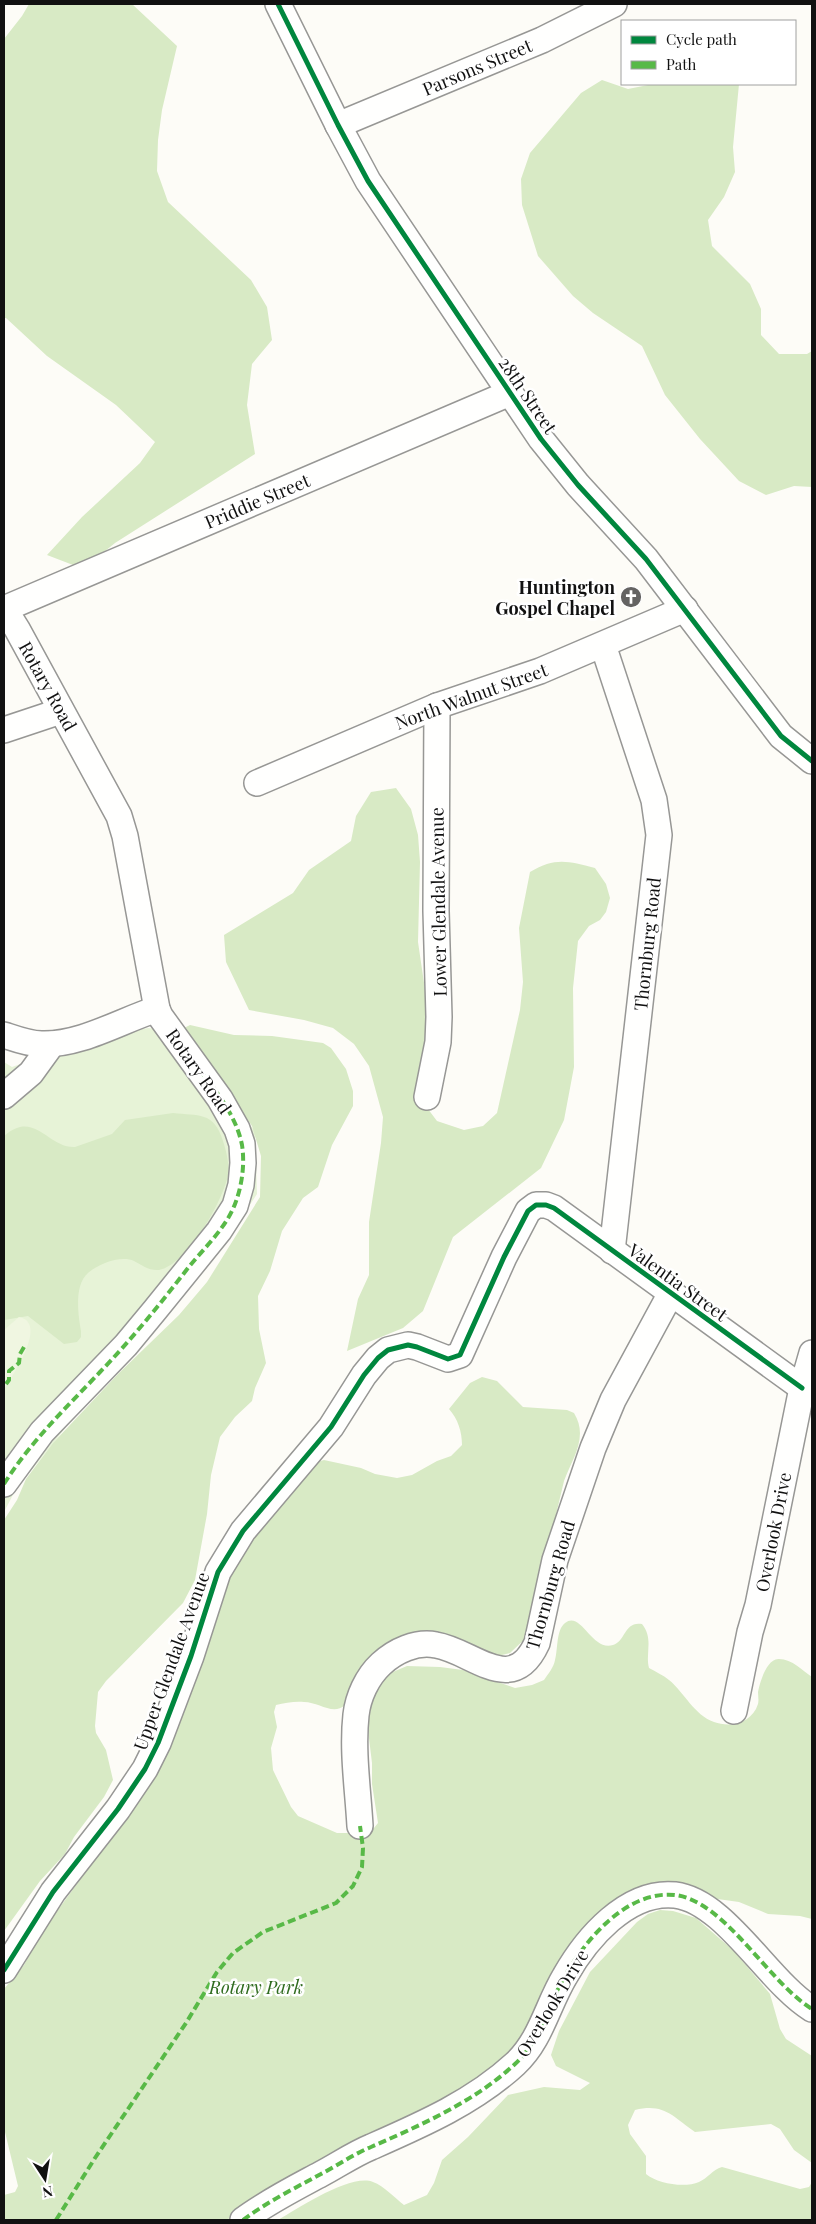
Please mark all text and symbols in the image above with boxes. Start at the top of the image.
legend [621,20,796,85]
text: Cycle path [666,29,737,49]
street label: Parsons Street [419,33,536,101]
text: Path [666,54,696,74]
street label: 28th Street [494,352,563,439]
street label: Priddie Street [201,468,314,534]
place label: Huntington Gospel Chapel [495,575,615,620]
church icon: Huntington Gospel Chapel [619,585,643,609]
street label: Rotary Road [14,637,83,736]
street label: North Walnut Street [391,657,551,735]
street label: Lower Glendale Avenue [424,807,452,997]
street label: Thornburg Road [628,876,666,1012]
street label: Rotary Road [161,1024,238,1119]
street label: Valentia Street [623,1237,733,1327]
street label: Overlook Drive [750,1470,796,1594]
street label: Thornburg Road [520,1517,580,1653]
street label: Upper Glendale Avenue [128,1568,214,1754]
street label: Overlook Drive [510,1945,594,2061]
park label: Rotary Park [208,1975,303,1999]
north arrow [20,2154,70,2204]
text: N [41,2182,55,2203]

